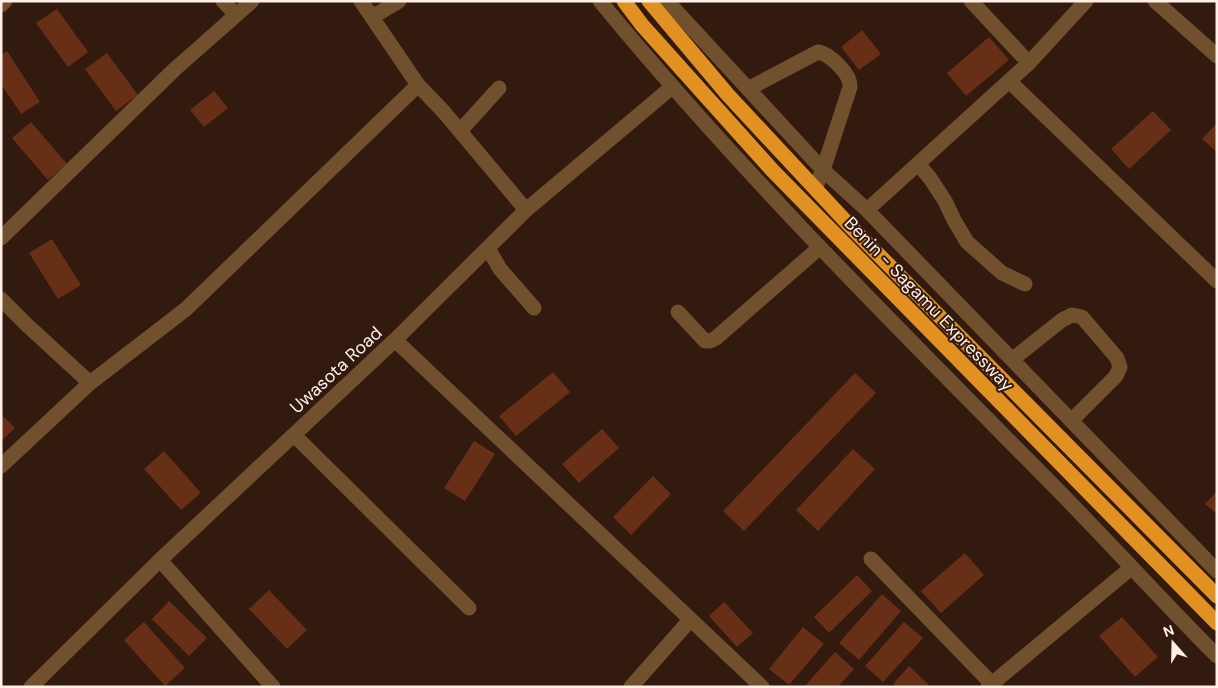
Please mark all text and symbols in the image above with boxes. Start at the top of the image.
street label: Benin - Sagamu Expressway [839,211,1019,397]
street label: Uwasota Road [285,321,387,419]
north arrow [1148,618,1198,668]
text: N [1161,621,1176,641]

